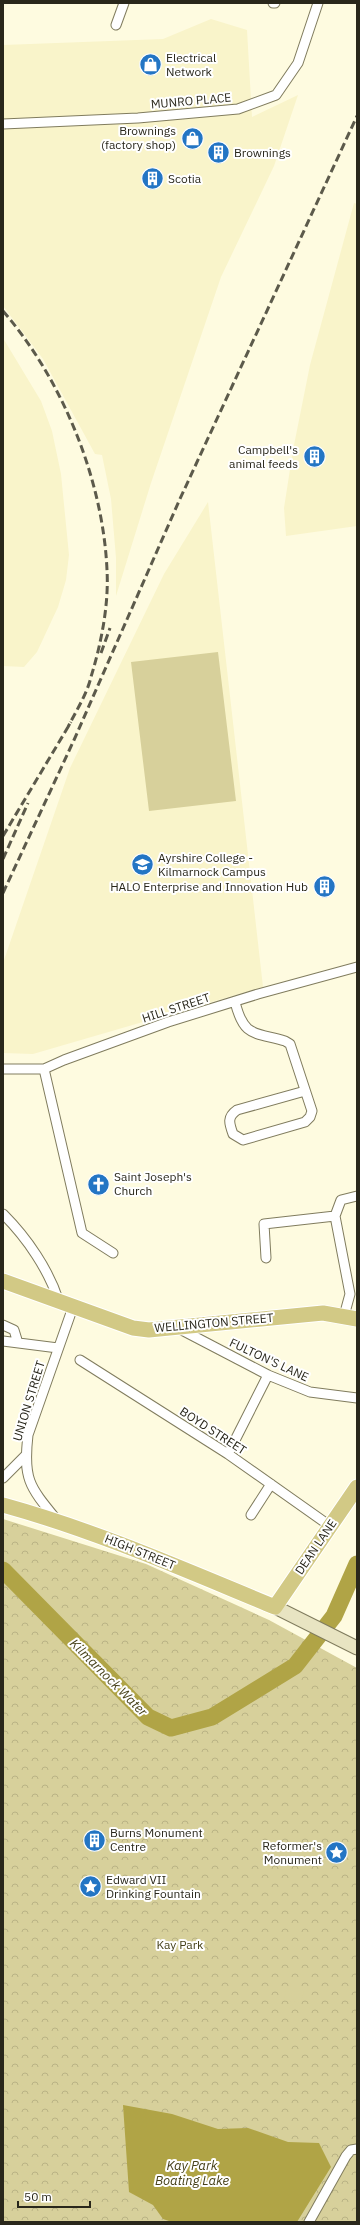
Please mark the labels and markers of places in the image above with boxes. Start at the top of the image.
place label: Electrical Network [166,50,216,79]
shop icon: Electrical Network [138,52,164,78]
place label: Brownings (factory shop) [101,123,176,152]
shop icon: Brownings (factory shop) [179,125,205,151]
building icon: Brownings [206,140,232,166]
place label: Brownings [234,145,291,160]
building icon: Scotia [140,166,166,192]
place label: Scotia [168,171,202,186]
place label: Campbell's animal feeds [229,442,298,471]
building icon: Campbell's animal feeds [301,444,327,470]
place label: Ayrshire College - Kilmarnock Campus [158,850,266,879]
school or university icon: Ayrshire College - Kilmarnock Campus [130,852,156,878]
building icon: HALO Enterprise and Innovation Hub [311,874,337,900]
place label: HALO Enterprise and Innovation Hub [110,879,308,894]
place label: Saint Joseph's Church [114,1169,192,1198]
church icon: Saint Joseph's Church [86,1171,112,1197]
place label: Burns Monument Centre [110,1825,203,1854]
building icon: Burns Monument Centre [82,1827,108,1853]
place label: Reformer's Monument [262,1838,322,1867]
place icon: Reformer's Monument [324,1840,350,1866]
place label: Edward VII Drinking Fountain [106,1872,201,1901]
place icon: Edward VII Drinking Fountain [77,1874,103,1900]

